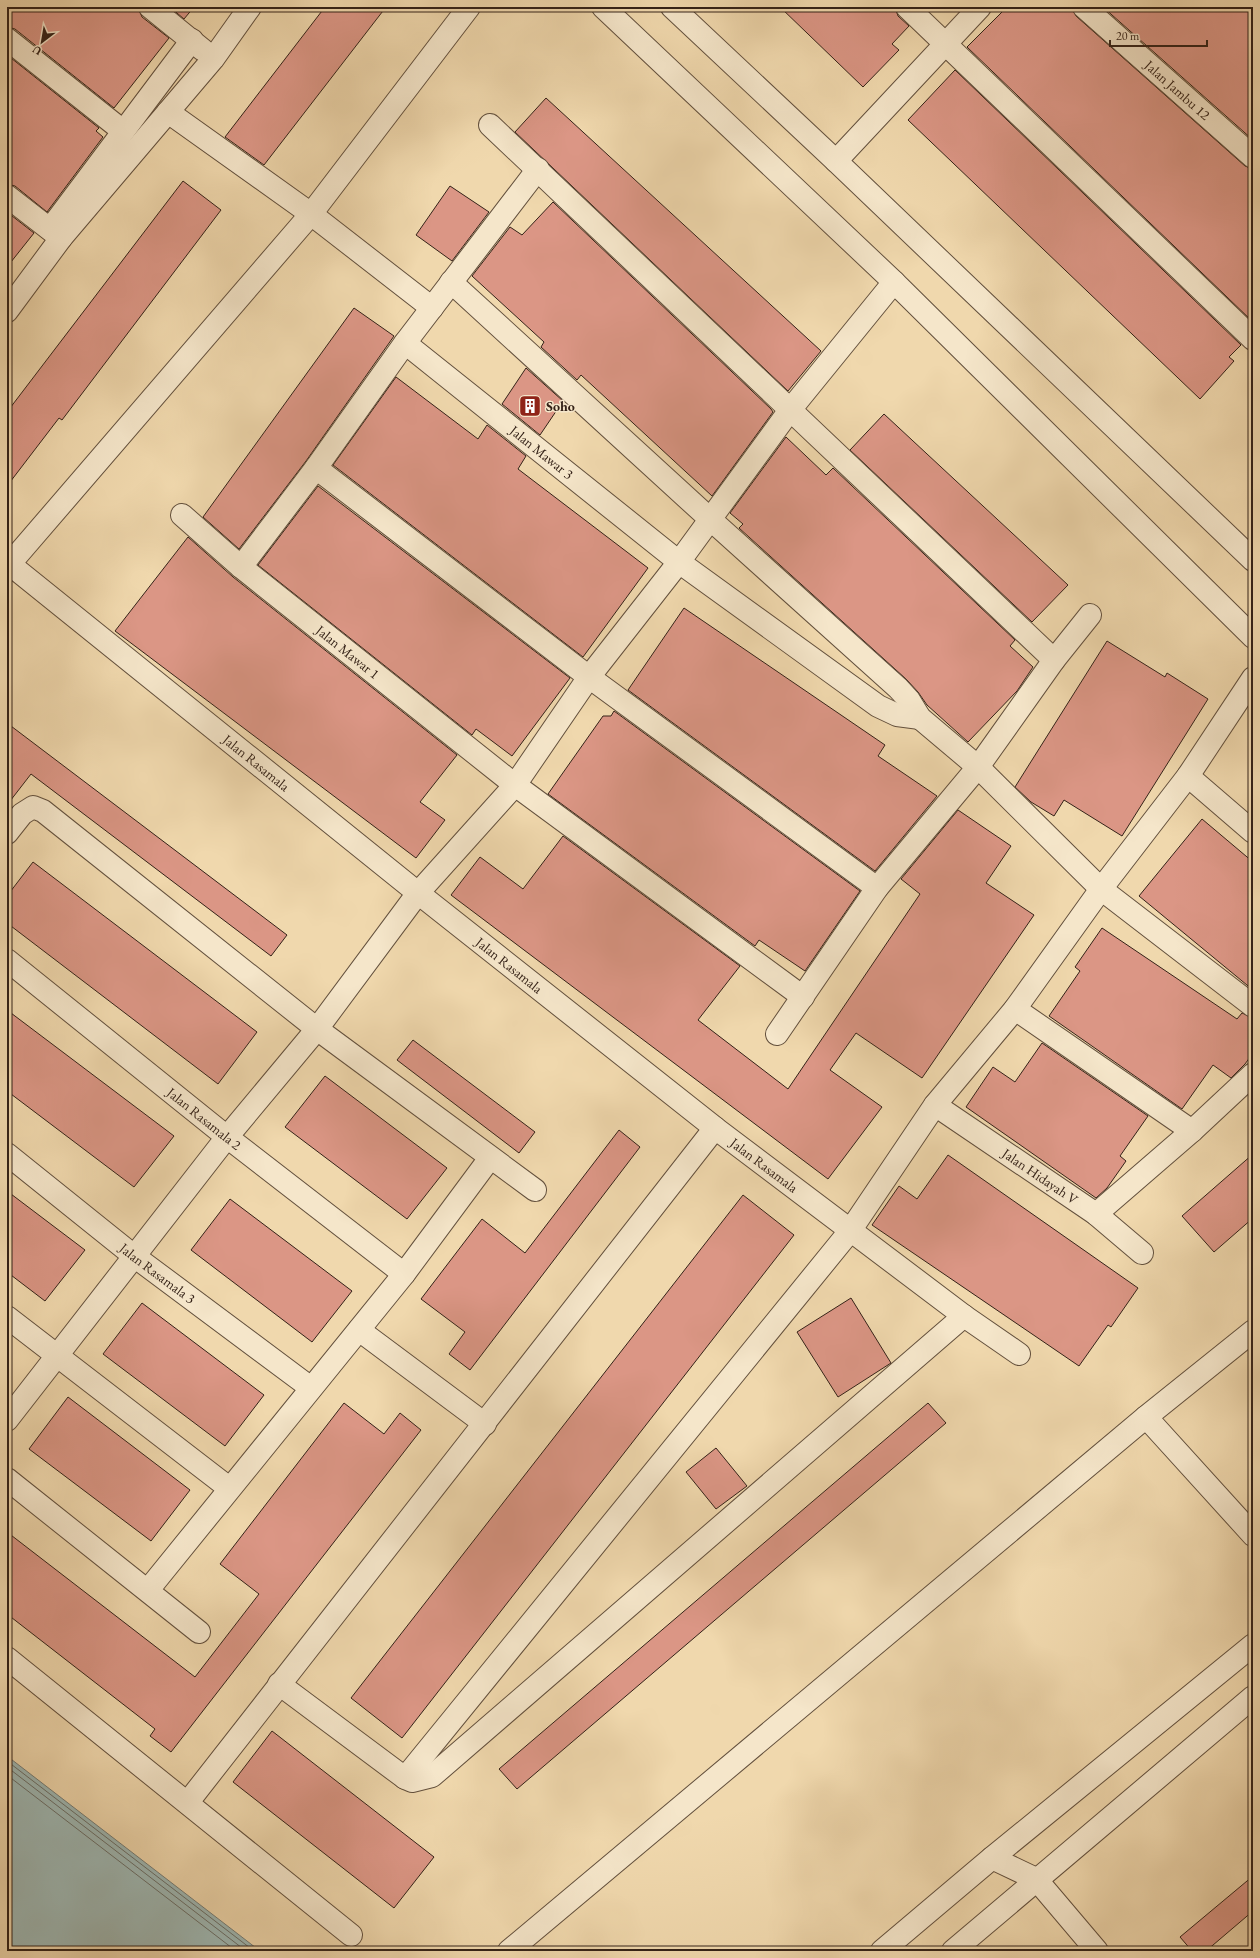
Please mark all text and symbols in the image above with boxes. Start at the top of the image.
north arrow [22,22,62,62]
scale bar [1110,22,1207,48]
text: 20 m [1116,28,1140,44]
text: U [29,42,44,59]
street label: Jalan Jambu 12 [1140,55,1214,124]
building icon: Soho [517,393,543,419]
place label: Soho [546,397,575,415]
street label: Jalan Mawar 3 [505,421,577,483]
street label: Jalan Mawar 1 [311,620,383,683]
street label: Jalan Rasamala [218,730,294,795]
street label: Jalan Rasamala [471,932,547,998]
street label: Jalan Rasamala 2 [163,1083,245,1154]
street label: Jalan Rasamala [726,1133,802,1197]
street label: Jalan Hidayah V [998,1144,1082,1209]
street label: Jalan Rasamala 3 [115,1238,199,1308]

